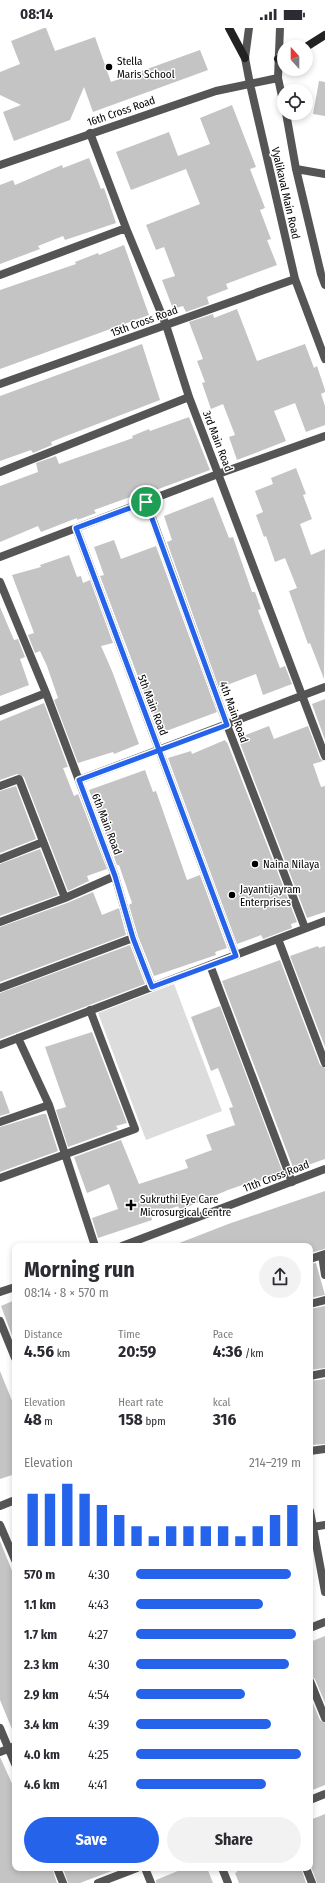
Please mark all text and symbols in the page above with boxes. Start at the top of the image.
text: 08:14 [20,5,53,23]
north arrow [277,40,313,76]
map controls [277,40,313,120]
place label: Stella Maris School [117,55,175,81]
marker: Stella Maris School [104,62,114,72]
button: locate [277,84,313,120]
street label: 16th Cross Road [85,94,157,129]
street label: Vyalikaval Main Road [269,146,302,240]
street label: 15th Cross Road [109,303,180,340]
street label: 3rd Main Road [200,409,235,473]
pin [129,485,163,519]
icon: arrive [135,491,157,513]
street label: 5th Main Road [135,673,170,737]
street label: 4th Main Road [216,680,251,745]
street label: 6th Main Road [89,792,124,857]
place label: Naina Nilaya [263,858,319,871]
marker: Naina Nilaya [250,859,260,869]
place label: Jayantijayram Enterprises [240,883,301,909]
marker: Jayantijayram Enterprises [227,890,237,900]
street label: 11th Cross Road [241,1158,311,1195]
place label: Sukruthi Eye Care Microsurgical Centre [140,1193,231,1219]
marker: Sukruthi Eye Care Microsurgical Centre [125,1199,137,1211]
text: Morning run [24,1256,135,1283]
button: share [259,1256,301,1298]
text: 08:14 · 8 × 570 m [24,1285,109,1300]
text: Distance [24,1328,63,1341]
text: Time [118,1328,140,1341]
text: Pace [213,1328,233,1341]
text: 4.56 [24,1341,54,1362]
text: 20:59 [118,1341,156,1362]
text: 4:36 [213,1341,243,1362]
text: km [54,1347,70,1360]
text: /km [243,1347,264,1360]
text: Elevation [24,1396,65,1409]
text: Heart rate [118,1396,164,1409]
text: kcal [213,1396,230,1409]
text: 48 [24,1409,42,1430]
text: 158 [118,1409,143,1430]
text: 316 [213,1409,236,1430]
text: m [42,1415,53,1428]
text: bpm [143,1415,166,1428]
text: Elevation [24,1455,73,1470]
text: 214–219 m [249,1455,301,1470]
text: 570 m [24,1567,55,1582]
text: 4:30 [88,1567,110,1582]
text: 1.1 km [24,1597,56,1612]
text: 4:43 [88,1597,109,1612]
text: 1.7 km [24,1627,57,1642]
text: 4:27 [88,1627,108,1642]
text: 2.3 km [24,1657,59,1672]
text: 4:30 [88,1657,110,1672]
text: 2.9 km [24,1687,59,1702]
text: 4:54 [88,1687,109,1702]
text: 3.4 km [24,1717,59,1732]
text: 4:39 [88,1717,109,1732]
text: 4.0 km [24,1747,60,1762]
text: 4:25 [88,1747,109,1762]
text: 4.6 km [24,1777,60,1792]
text: 4:41 [88,1777,108,1792]
button: Save [24,1817,159,1863]
button: Share [167,1817,301,1863]

